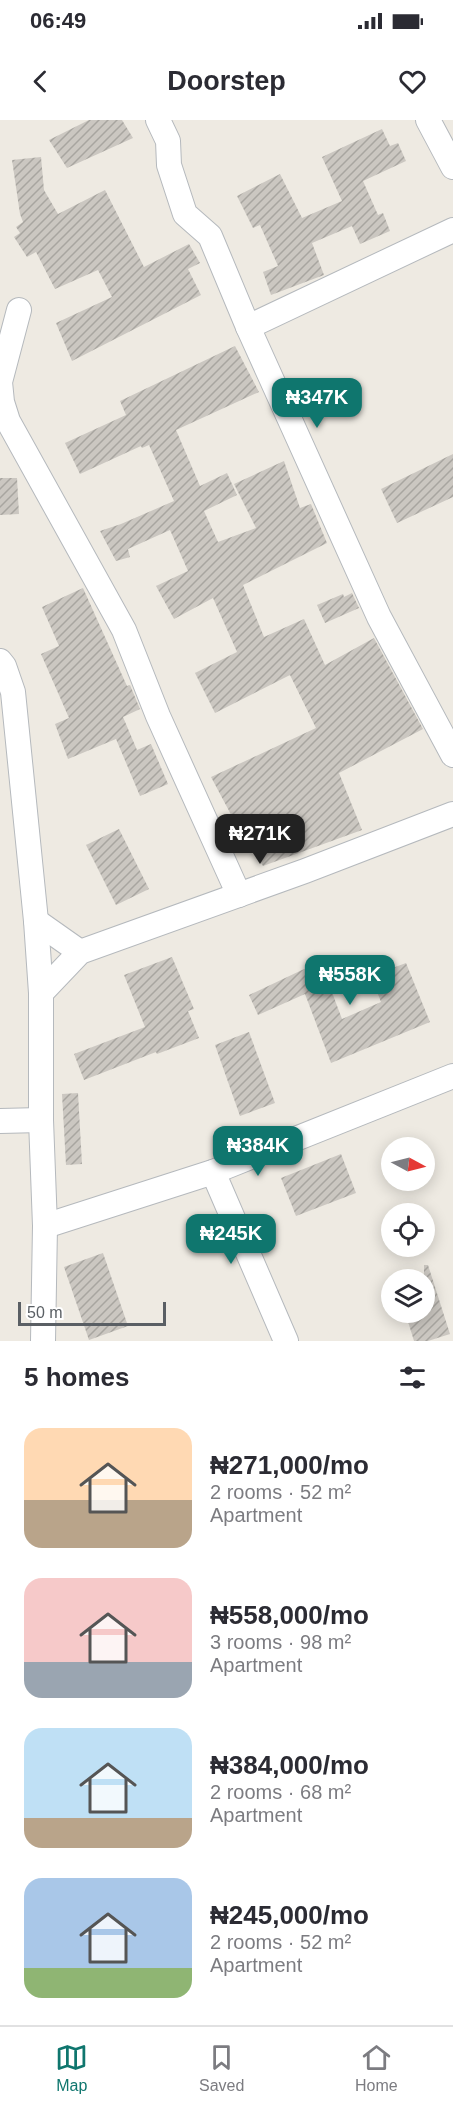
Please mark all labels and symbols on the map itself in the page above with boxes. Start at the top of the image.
pin: ₦347K [275,378,359,429]
pin: ₦271K [218,814,302,865]
pin: ₦558K [308,955,392,1006]
pin: ₦384K [216,1126,300,1177]
north arrow [381,1137,435,1191]
pin: ₦245K [189,1214,273,1265]
scale bar [18,1299,166,1326]

